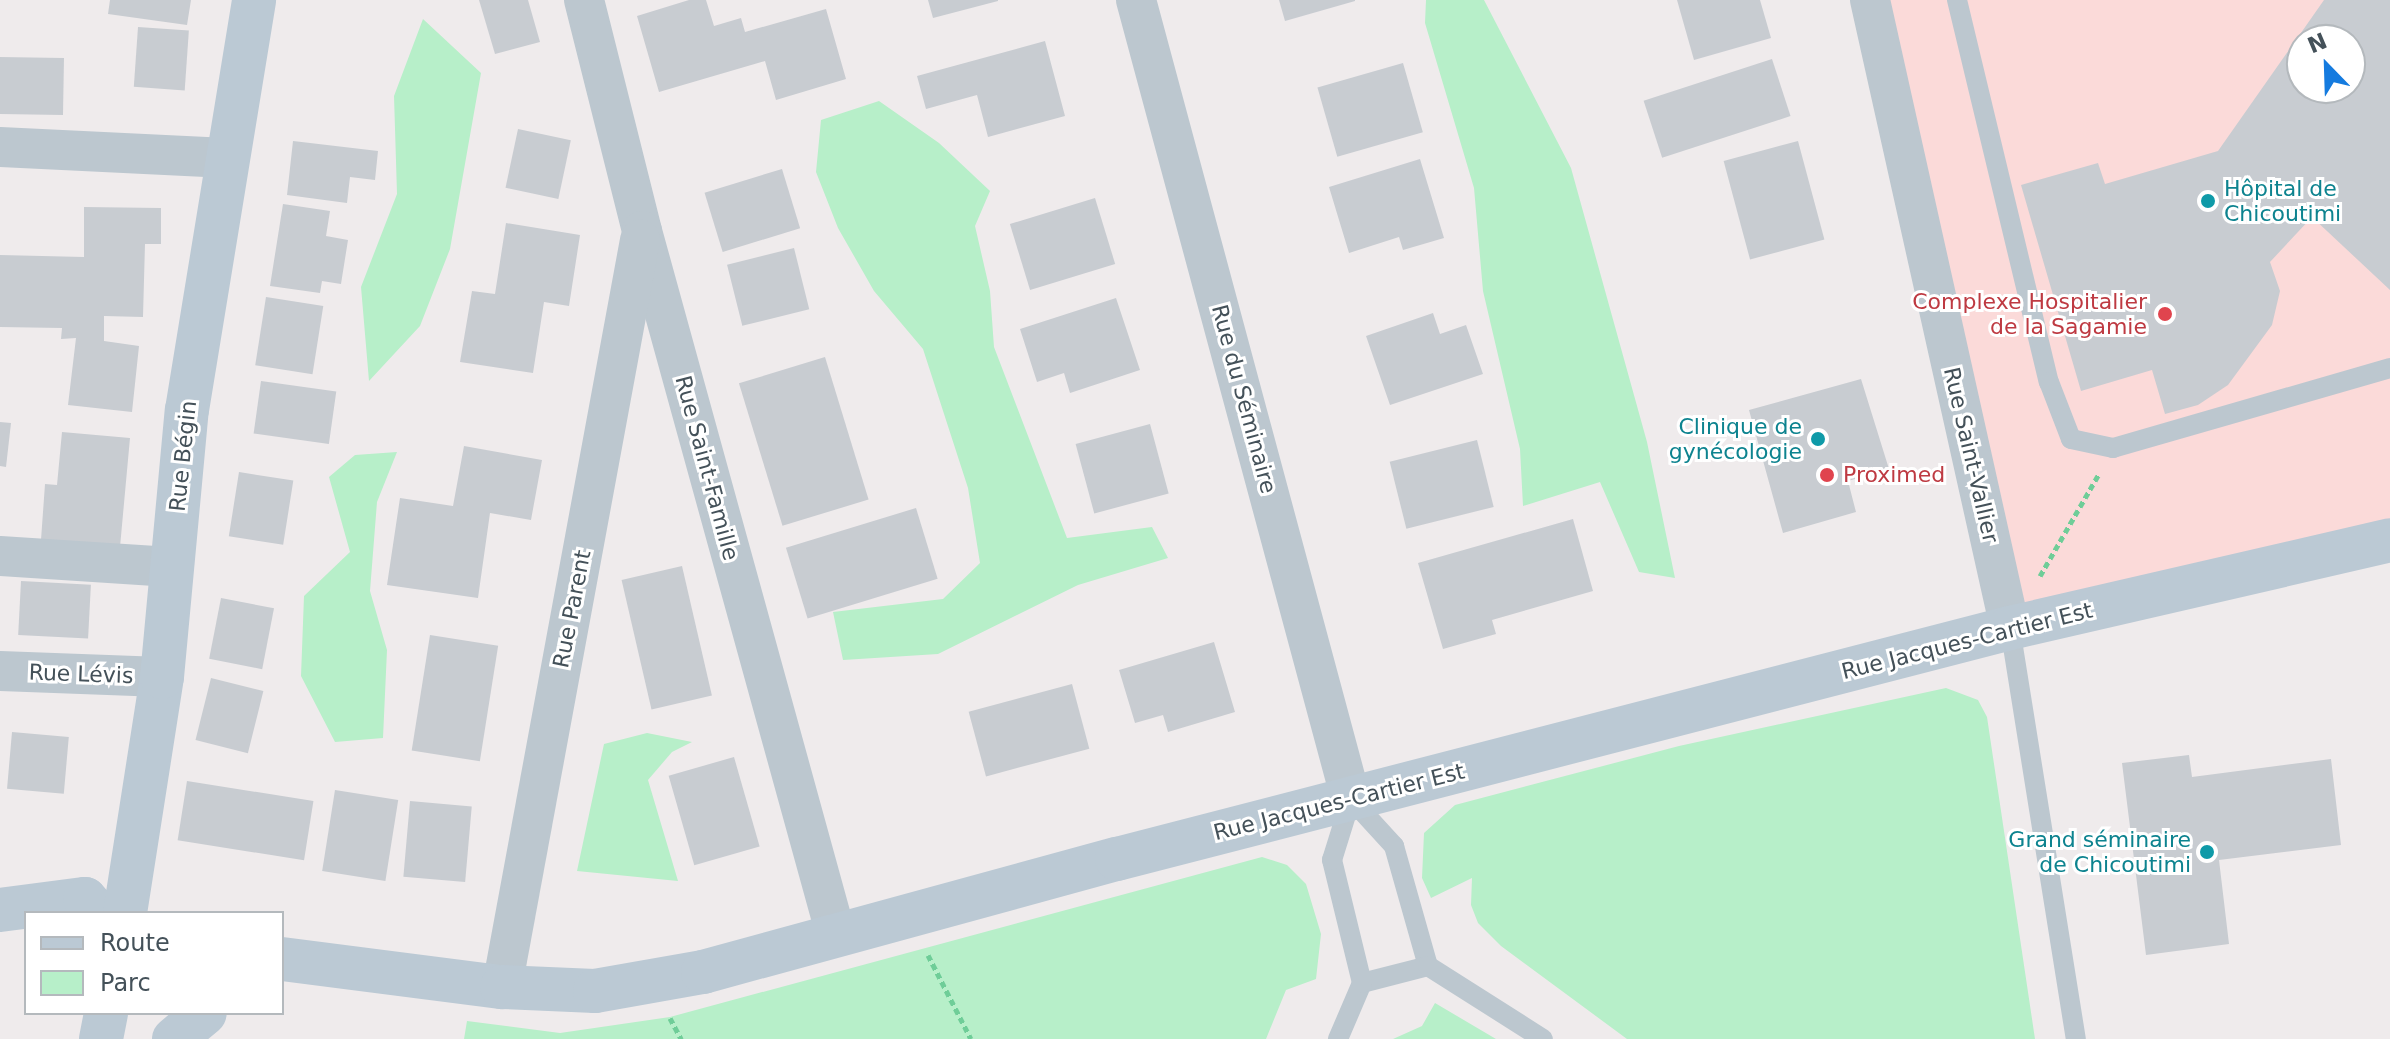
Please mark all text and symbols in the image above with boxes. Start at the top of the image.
north arrow [2286,24,2366,104]
text: N [2304,28,2331,58]
place label: Hôpital de Chicoutimi [2224,175,2341,226]
marker: Hôpital de Chicoutimi [2199,192,2217,210]
place label: Complexe Hospitalier de la Sagamie [1912,288,2147,340]
street label: Rue du Séminaire [1206,302,1282,496]
marker: Complexe Hospitalier de la Sagamie [2154,303,2176,325]
street label: Rue Saint-Vallier [1938,365,2004,545]
street label: Rue Saint-Famille [670,373,744,563]
street label: Rue Bégin [164,399,202,513]
place label: Clinique de gynécologie [1669,413,1802,464]
marker: Clinique de gynécologie [1809,430,1827,448]
place label: Proximed [1843,462,1945,488]
marker: Proximed [1818,466,1836,484]
street label: Rue Parent [548,548,596,670]
street label: Rue Jacques-Cartier Est [1839,597,2095,685]
street label: Rue Lévis [28,659,134,689]
street label: Rue Jacques-Cartier Est [1211,758,1467,846]
place label: Grand séminaire de Chicoutimi [2008,826,2191,878]
marker: Grand séminaire de Chicoutimi [2198,843,2216,861]
legend [24,911,284,1015]
text: Route [100,929,170,957]
text: Parc [100,969,151,997]

